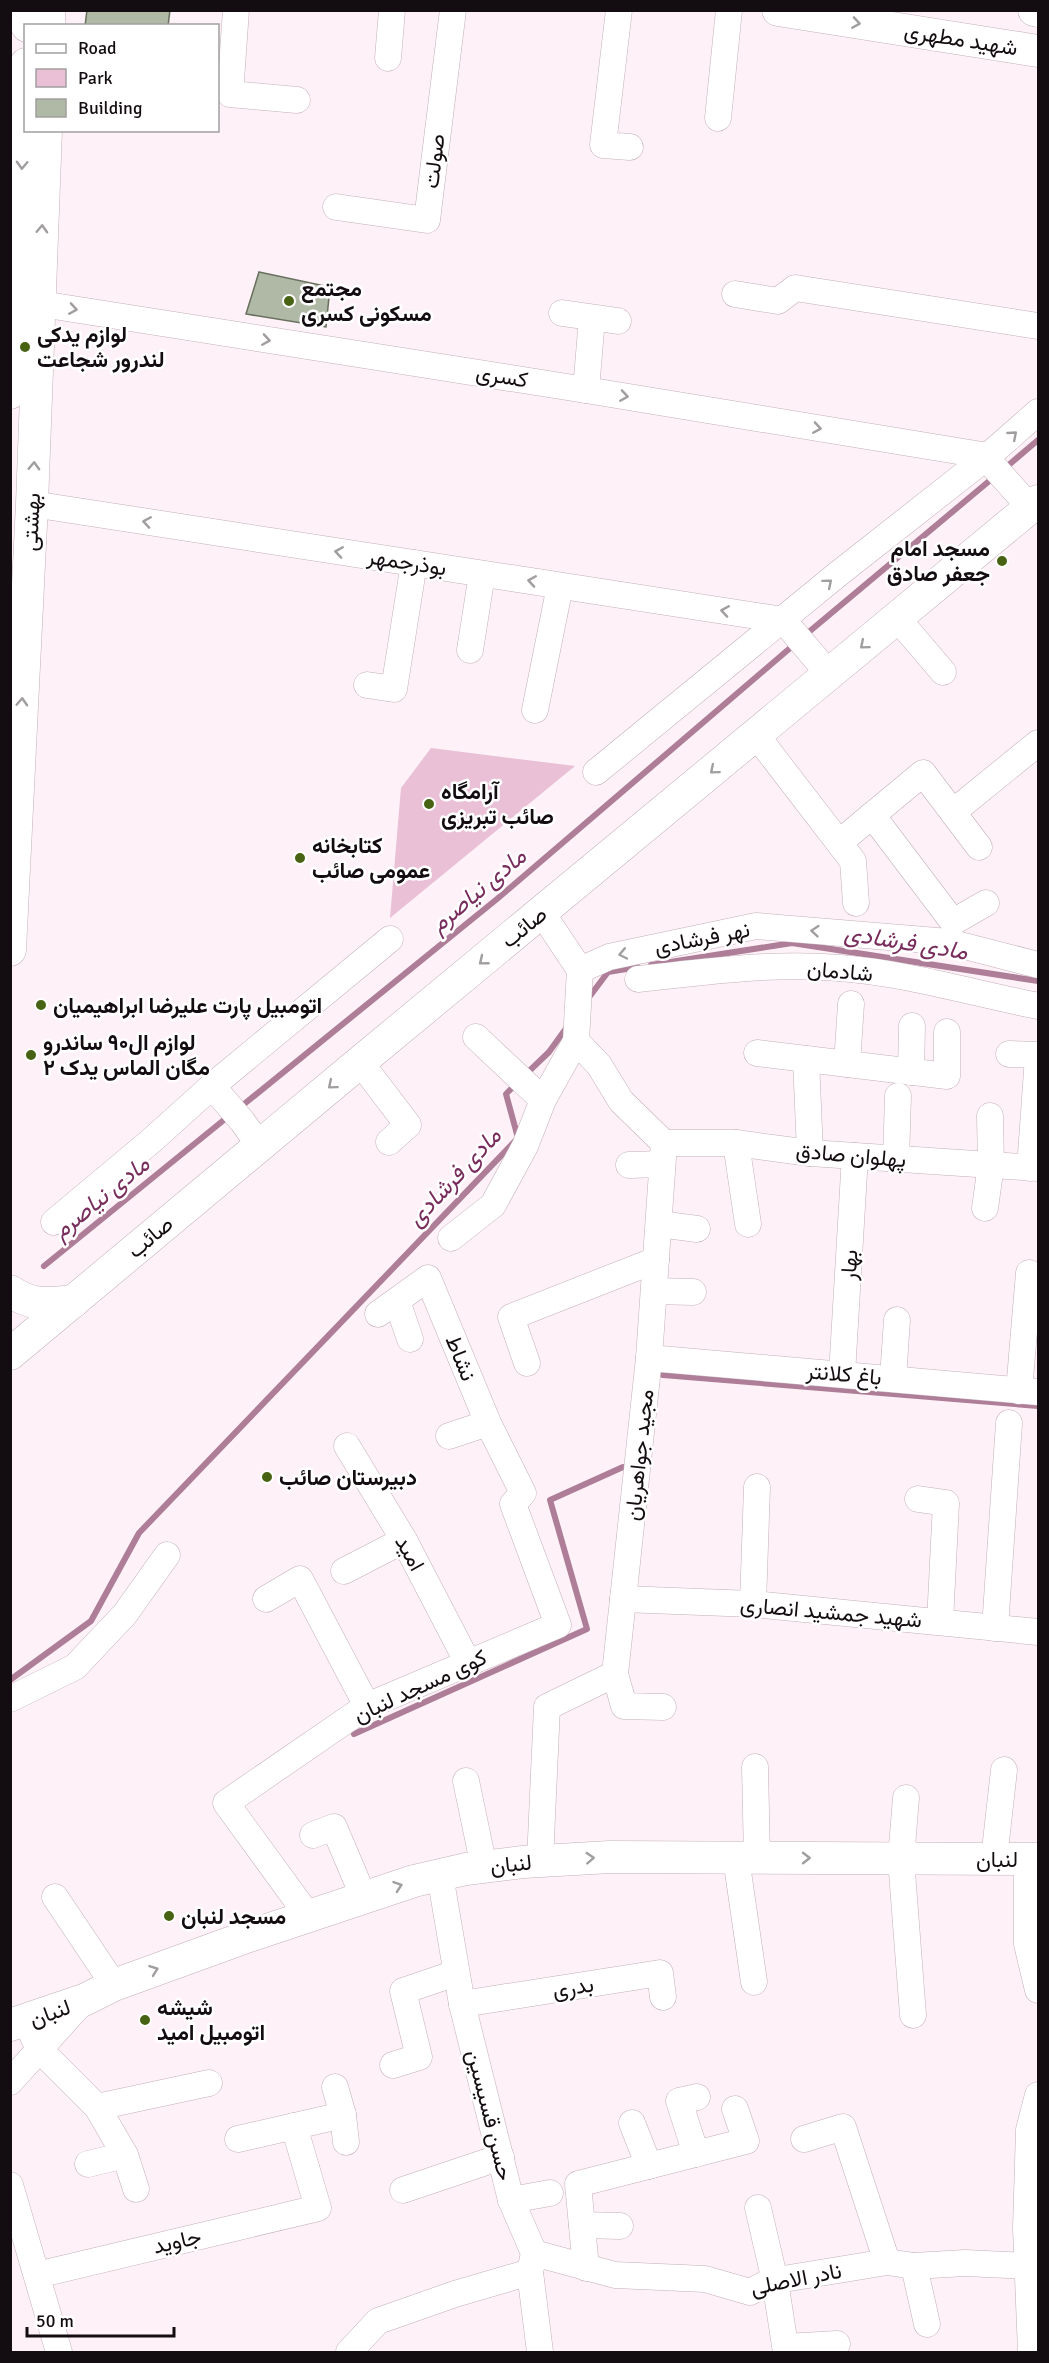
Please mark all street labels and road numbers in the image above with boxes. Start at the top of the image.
street label: شهید مطهری [902,17,1020,61]
street label: صولت [417,132,451,190]
street label: کسری [474,359,530,393]
street label: بهشتی [16,492,46,552]
street label: بوذرجمهر [365,542,448,582]
street label: صائب [496,900,552,954]
street label: نهر فرشادی [652,916,752,960]
street label: شادمان [806,955,874,987]
street label: پهلوان صادق [795,1137,907,1174]
street label: صائب [122,1210,178,1264]
street label: بهار [835,1249,863,1282]
street label: نشاط [440,1331,482,1385]
street label: باغ کلانتر [804,1357,883,1392]
street label: مجید جواهریان [619,1388,659,1522]
street label: امید [389,1530,431,1576]
street label: شهید جمشید انصاری [739,1591,923,1633]
street label: کوی مسجد لنبان [349,1643,491,1729]
street label: لنبان [976,1846,1018,1873]
street label: لنبان [489,1848,533,1880]
street label: بدری [551,1970,595,2004]
street label: لنبان [26,1993,74,2033]
street label: حسن قسیسین [461,2047,519,2183]
street label: جاوید [150,2222,204,2260]
street label: نادر الاصلی [748,2257,844,2301]

